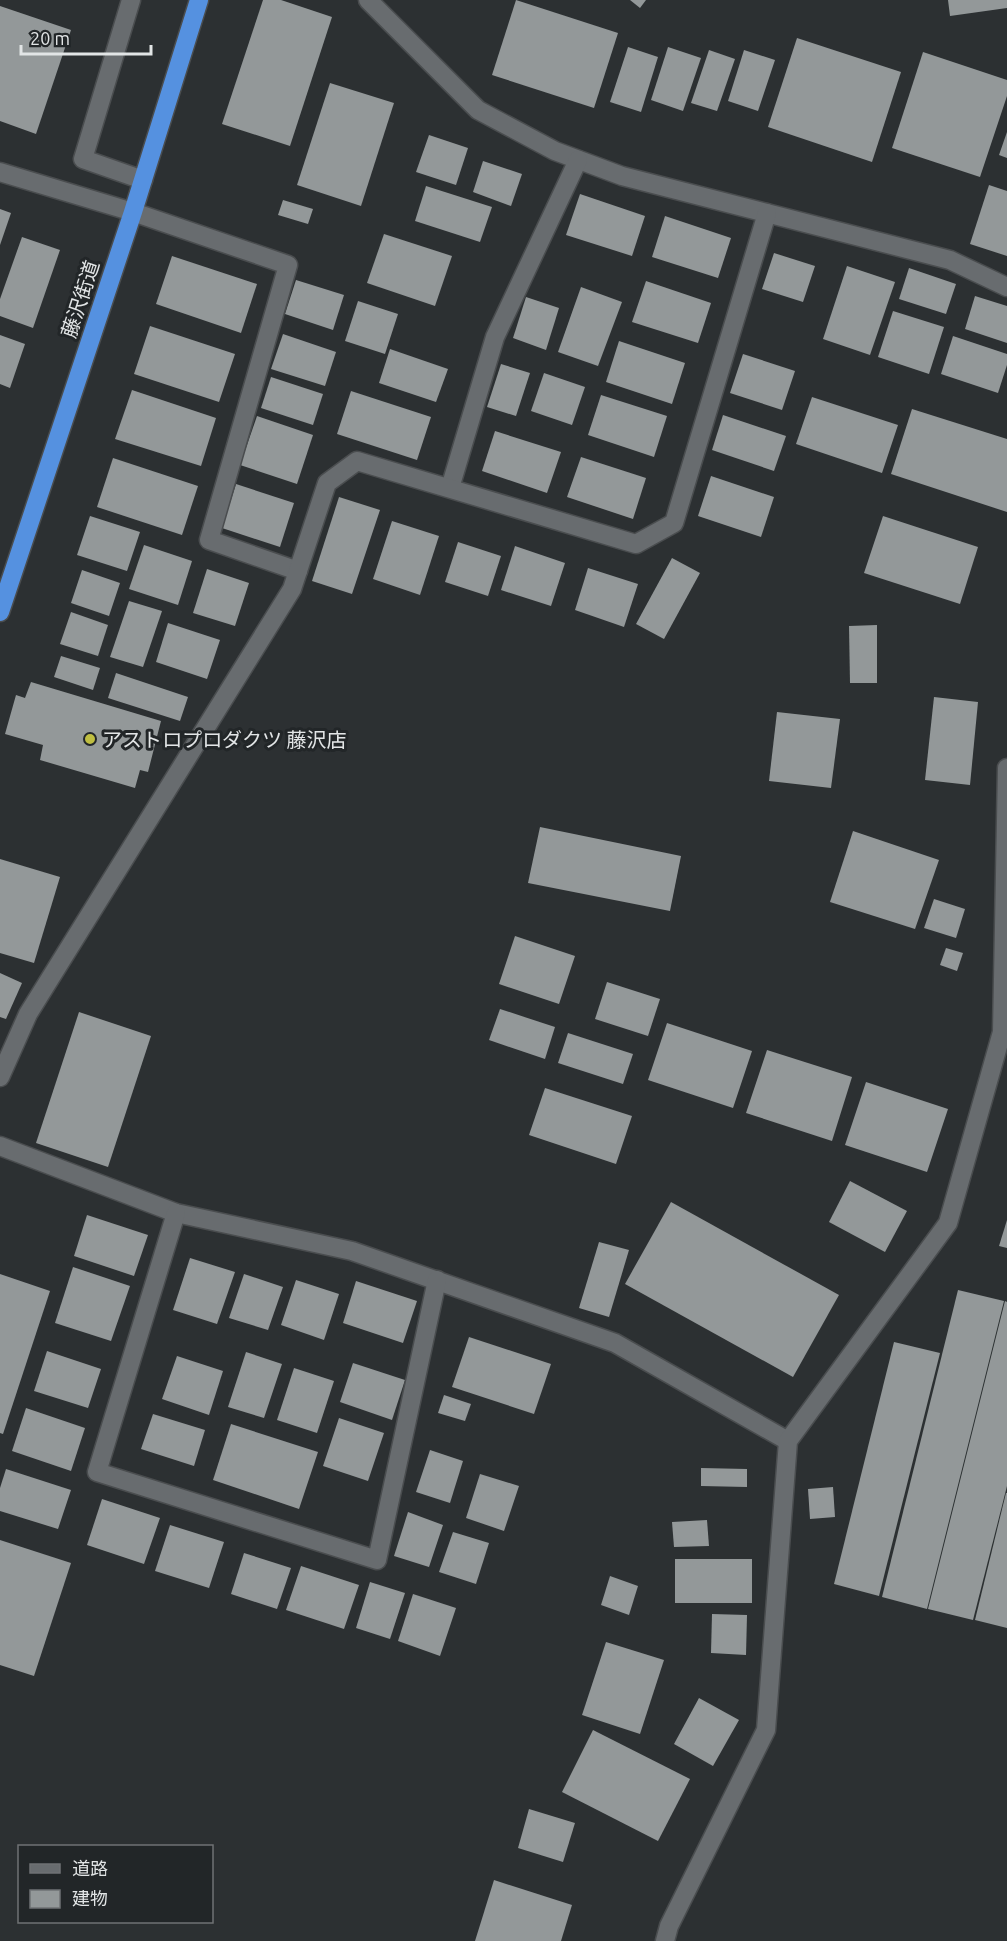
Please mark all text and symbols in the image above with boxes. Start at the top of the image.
scale bar [21,18,152,56]
text: 20 m [30,28,70,48]
street label: 藤沢街道 [57,257,103,341]
place label: アストロプロダクツ 藤沢店 [102,728,347,751]
marker: アストロプロダクツ 藤沢店 [83,732,97,746]
legend [18,1845,213,1923]
text: 道路 [72,1858,108,1878]
text: 建物 [72,1888,108,1908]

